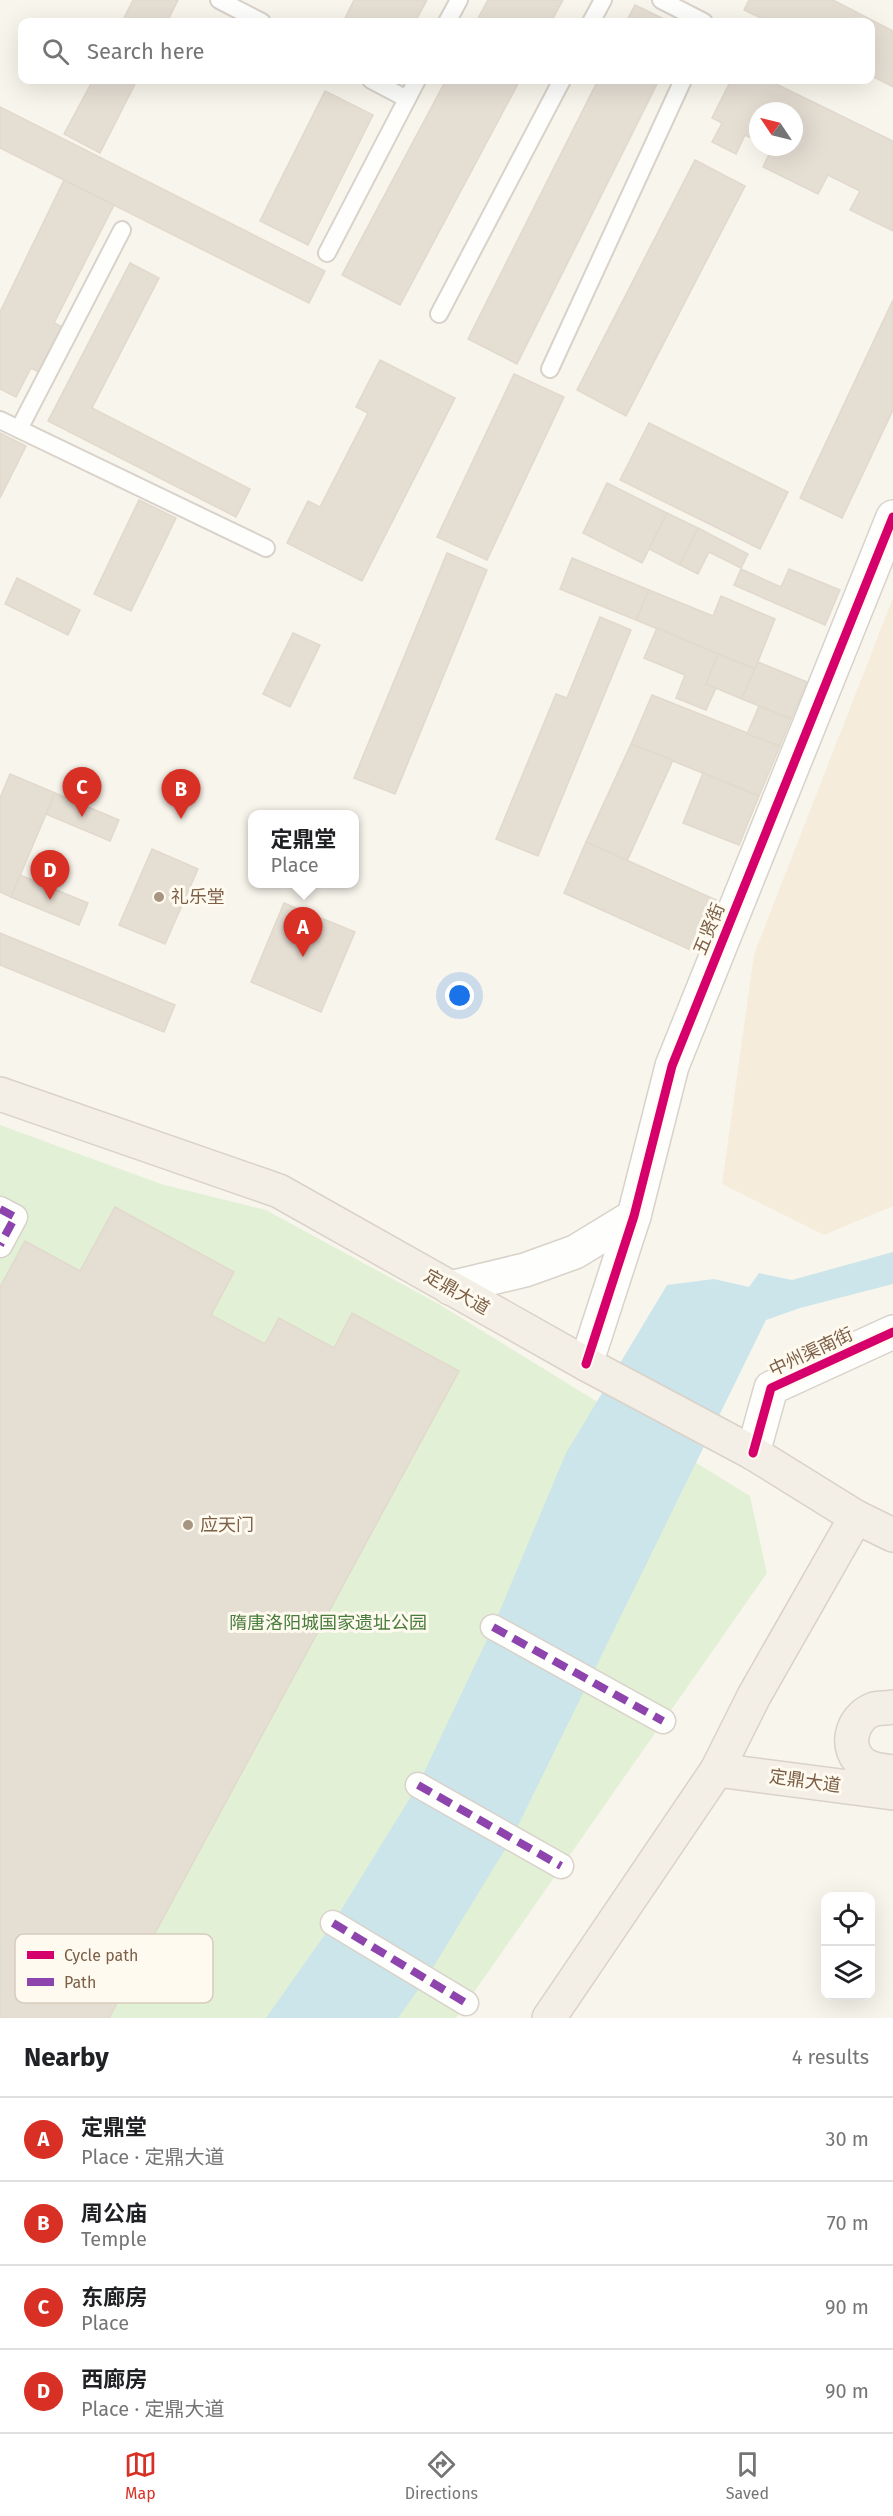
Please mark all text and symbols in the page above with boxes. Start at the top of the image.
search box [18,18,875,84]
icon: search [39,35,72,68]
text: Search here [87,38,205,65]
north arrow [749,102,803,156]
pin: C [62,768,101,817]
pin: B [162,770,201,819]
popup [248,810,359,888]
text: 定鼎堂 [270,826,337,853]
pin: D [31,850,70,900]
text: Place [270,853,319,877]
place label: 礼乐堂 [171,886,225,908]
marker: 礼乐堂 [152,890,166,904]
street label: 五贤街 [689,900,729,958]
pin: A [284,908,322,957]
your location [445,981,474,1010]
street label: 定鼎大道 [420,1264,494,1320]
street label: 中州渠南街 [766,1323,856,1381]
place label: 应天门 [200,1514,254,1536]
marker: 应天门 [181,1518,195,1532]
park label: 隋唐洛阳城国家遗址公园 [229,1612,427,1634]
street label: 定鼎大道 [768,1765,842,1797]
map controls [821,1892,875,2000]
button: locate [821,1892,875,1946]
legend [15,1934,213,2003]
text: Cycle path [64,1946,138,1965]
button: layers [821,1946,875,2000]
text: Path [64,1973,96,1992]
text: Nearby [24,2042,109,2073]
text: 4 results [792,2045,869,2069]
text: 定鼎堂 [81,2114,147,2141]
text: A [38,2127,49,2151]
text: 30 m [825,2127,869,2151]
text: Place · 定鼎大道 [81,2145,225,2169]
text: 周公庙 [81,2200,147,2227]
text: B [37,2211,50,2235]
text: 70 m [827,2211,869,2235]
text: Temple [81,2227,147,2251]
text: 东廊房 [81,2284,147,2311]
text: C [38,2295,49,2319]
text: 90 m [825,2295,869,2319]
text: Place [81,2311,129,2335]
text: 西廊房 [81,2366,147,2393]
text: D [37,2379,50,2403]
text: 90 m [825,2379,869,2403]
text: Place · 定鼎大道 [81,2397,225,2421]
tab: Map [124,2448,157,2503]
tab: Directions [405,2448,478,2503]
tab: Saved [726,2448,769,2503]

